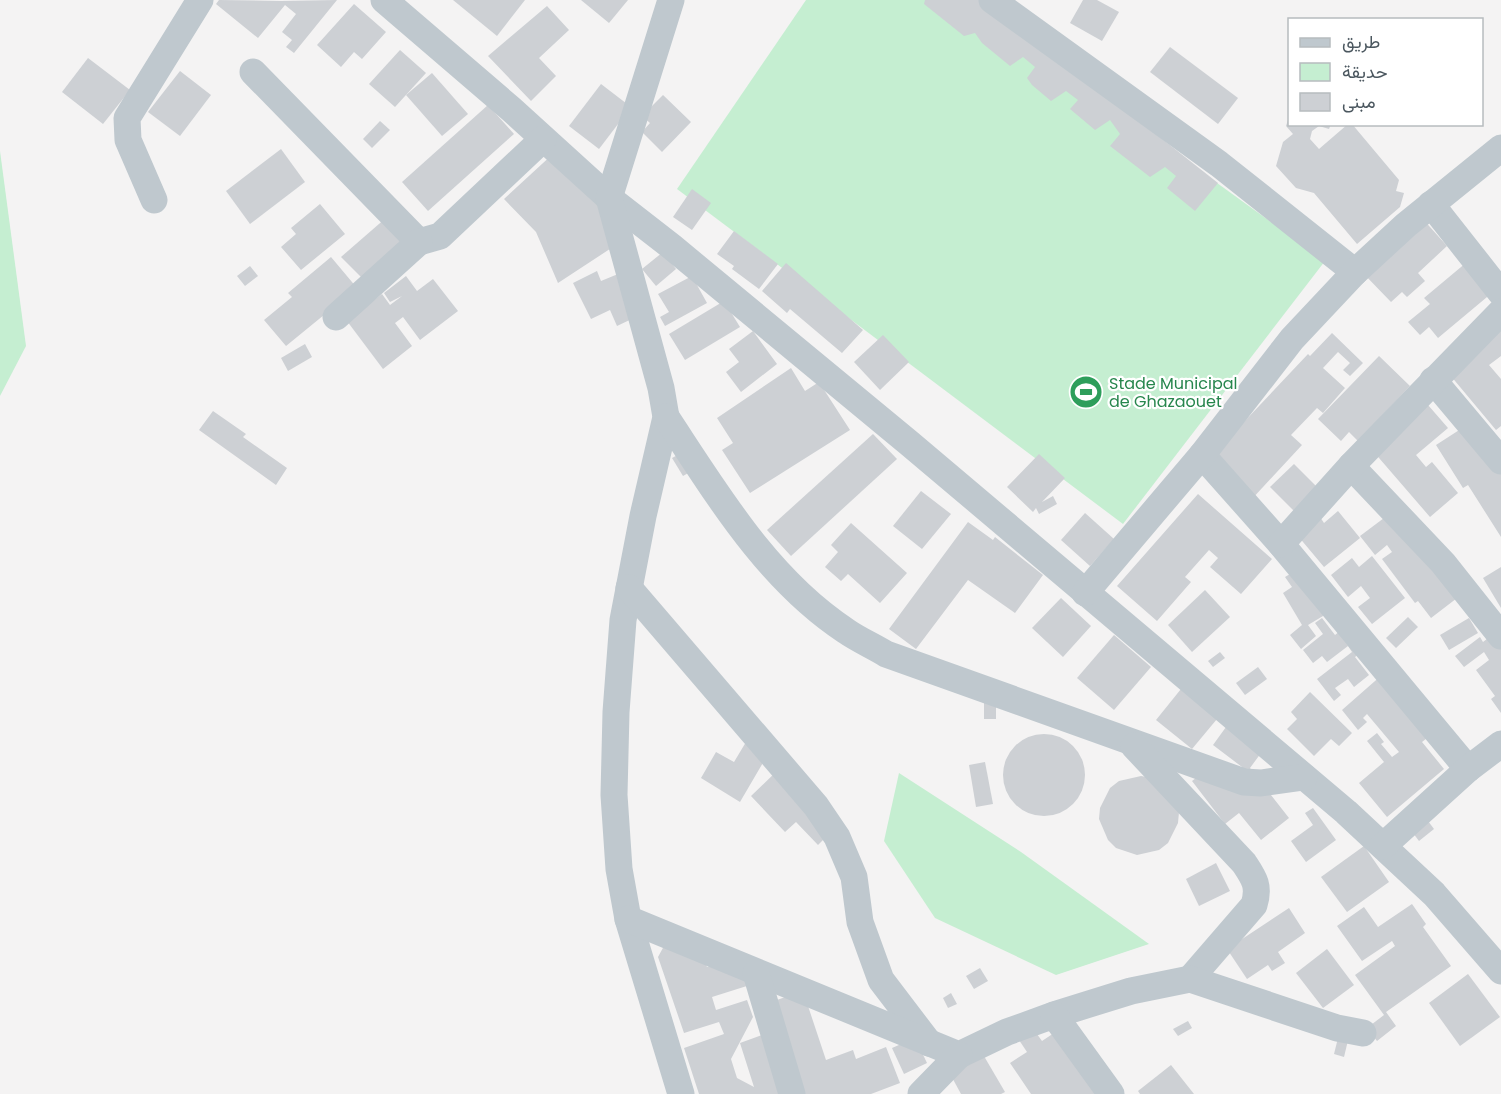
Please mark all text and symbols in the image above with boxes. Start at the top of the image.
legend [1288,18,1483,126]
text: طريق [1342,29,1380,54]
text: حديقة [1342,59,1388,84]
text: مبنى [1342,89,1376,114]
place label: Stade Municipal de Ghazaouet [1109,372,1237,413]
sports icon: Stade Municipal de Ghazaouet [1068,374,1104,410]

